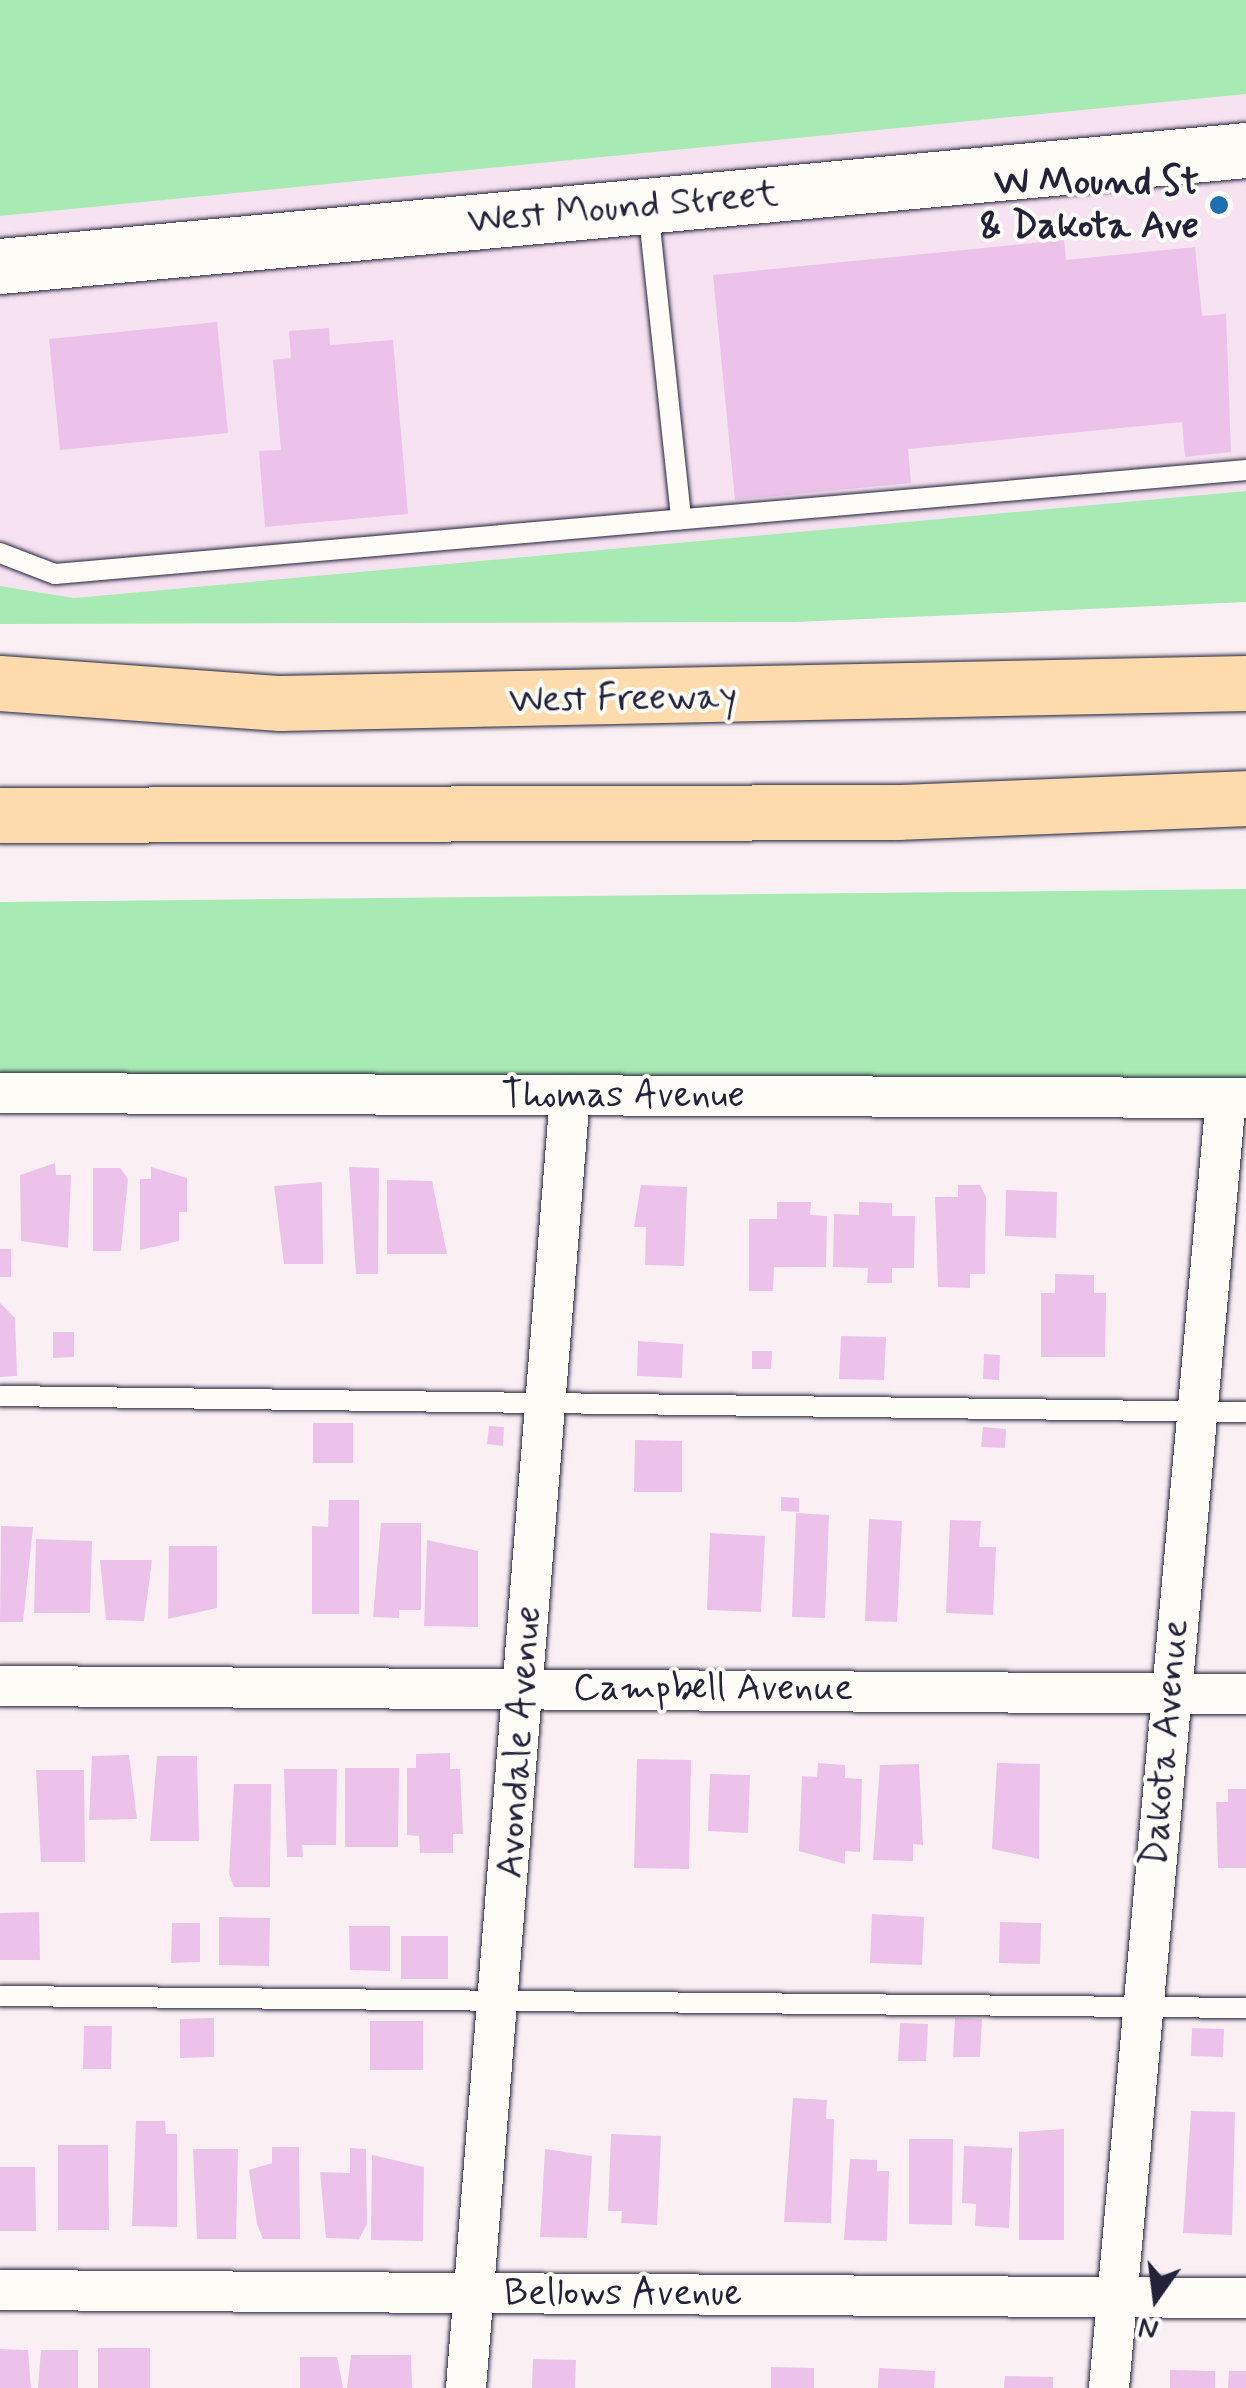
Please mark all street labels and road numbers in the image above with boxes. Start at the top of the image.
street label: West Mound Street [466,172,780,244]
street label: West Freeway [508,674,738,724]
street label: Thomas Avenue [497,1073,749,1119]
street label: Avondale Avenue [488,1602,552,1882]
street label: Dakota Avenue [1132,1617,1200,1869]
street label: Campbell Avenue [572,1666,854,1712]
street label: Bellows Avenue [499,2271,747,2317]

